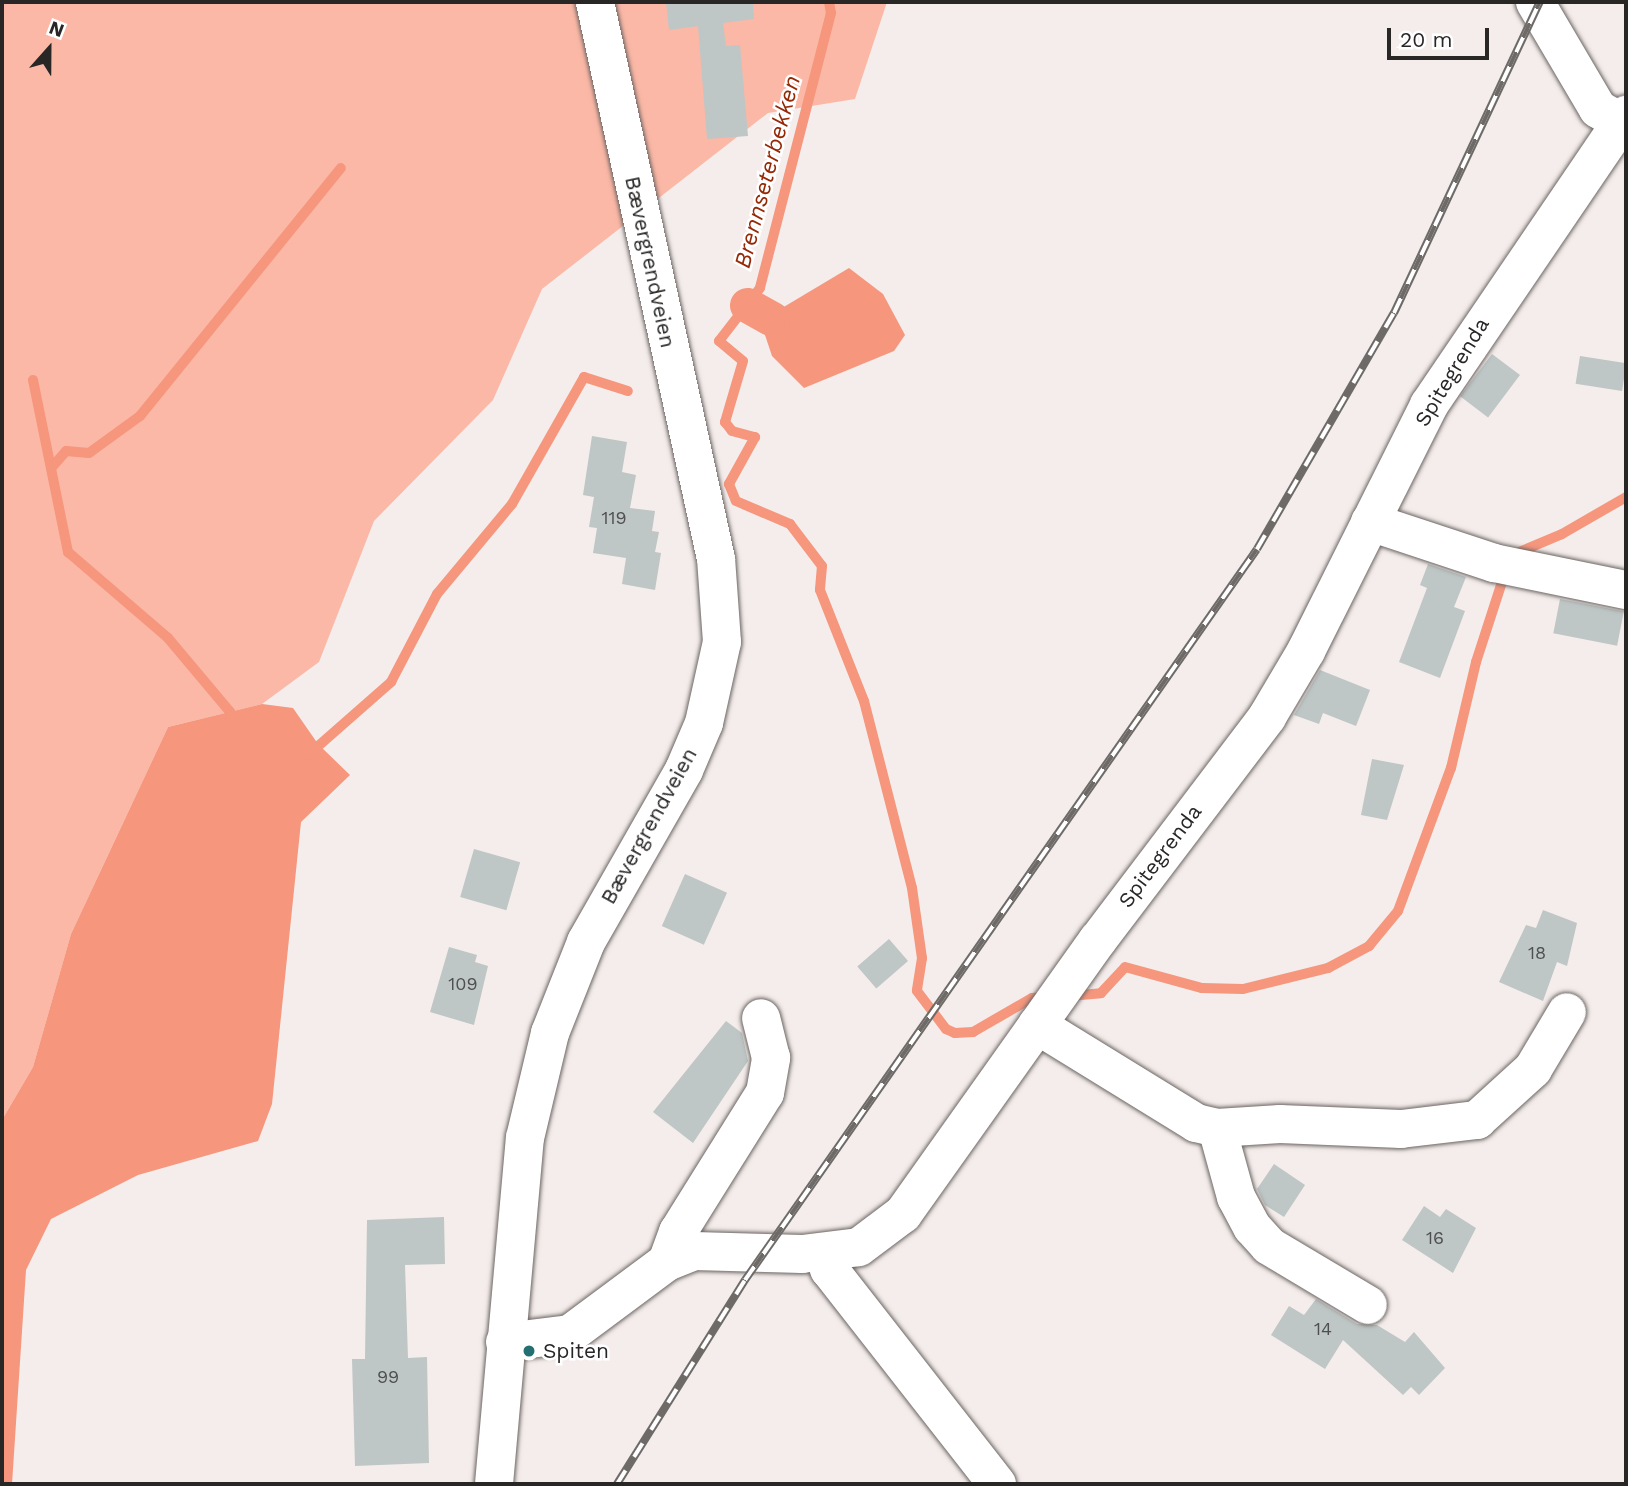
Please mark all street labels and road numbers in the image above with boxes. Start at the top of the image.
street label: Bævergrendveien [620,174,680,350]
street label: Spitegrenda [1410,313,1494,431]
street label: Bævergrendveien [596,743,702,909]
street label: Spitegrenda [1113,799,1207,913]

